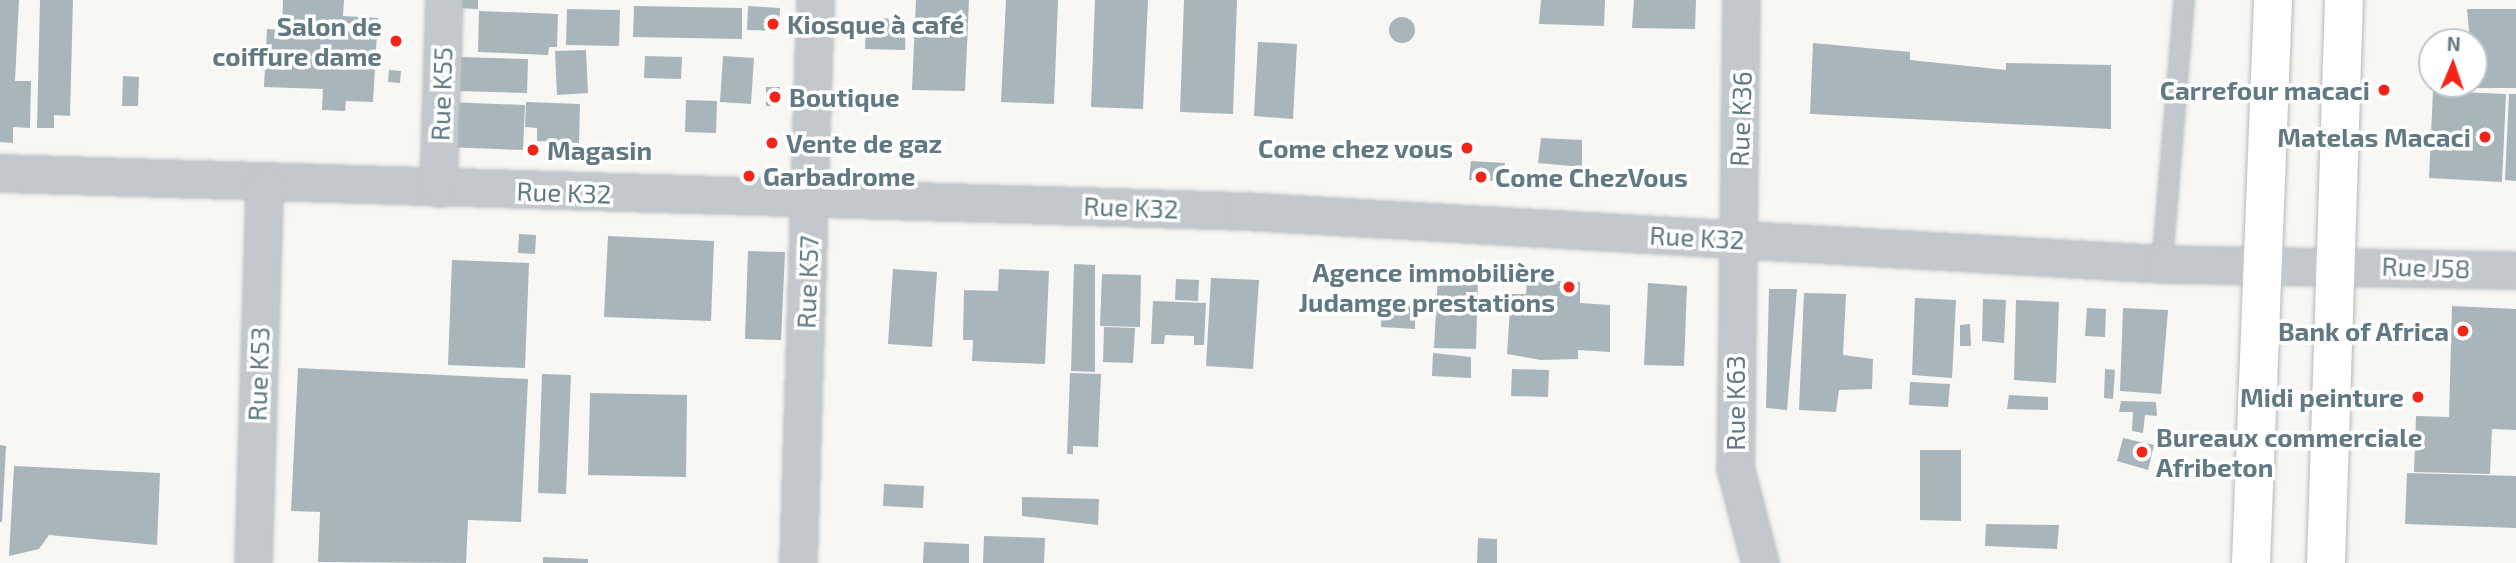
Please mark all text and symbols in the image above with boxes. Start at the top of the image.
place label: Kiosque à café [787,8,964,40]
place label: Salon de coiffure dame [212,10,382,72]
marker: Kiosque à café [765,16,781,32]
north arrow [2418,28,2488,98]
text: N [2446,32,2461,55]
marker: Salon de coiffure dame [388,33,404,49]
street label: Rue K55 [424,47,458,141]
street label: Rue K36 [1723,71,1757,167]
place label: Carrefour macaci [2159,74,2370,106]
place label: Boutique [789,81,900,113]
marker: Carrefour macaci [2376,82,2392,98]
marker: Boutique [767,89,783,105]
place label: Matelas Macaci [2277,121,2471,153]
place label: Vente de gaz [786,127,942,159]
marker: Matelas Macaci [2477,129,2493,145]
place label: Come chez vous [1257,132,1453,164]
place label: Magasin [547,134,652,166]
marker: Vente de gaz [764,135,780,151]
marker: Come chez vous [1459,140,1475,156]
marker: Magasin [525,142,541,158]
place label: Garbadrome [763,160,915,192]
place label: Come ChezVous [1495,161,1688,193]
marker: Garbadrome [741,168,757,184]
marker: Come ChezVous [1473,169,1489,185]
street label: Rue K32 [516,175,612,209]
street label: Rue K32 [1083,190,1179,224]
street label: Rue K32 [1649,219,1745,255]
street label: Rue K57 [790,235,824,329]
street label: Rue J58 [2381,250,2471,284]
place label: Agence immobilière Judamge prestations [1298,256,1555,318]
marker: Agence immobilière Judamge prestations [1561,279,1577,295]
place label: Bank of Africa [2277,315,2449,347]
marker: Bank of Africa [2455,323,2471,339]
street label: Rue K53 [241,326,275,422]
street label: Rue K63 [1719,355,1751,451]
place label: Midi peinture [2240,381,2404,413]
marker: Midi peinture [2410,389,2426,405]
place label: Bureaux commerciale Afribeton [2156,421,2422,482]
marker: Bureaux commerciale Afribeton [2134,444,2150,460]

